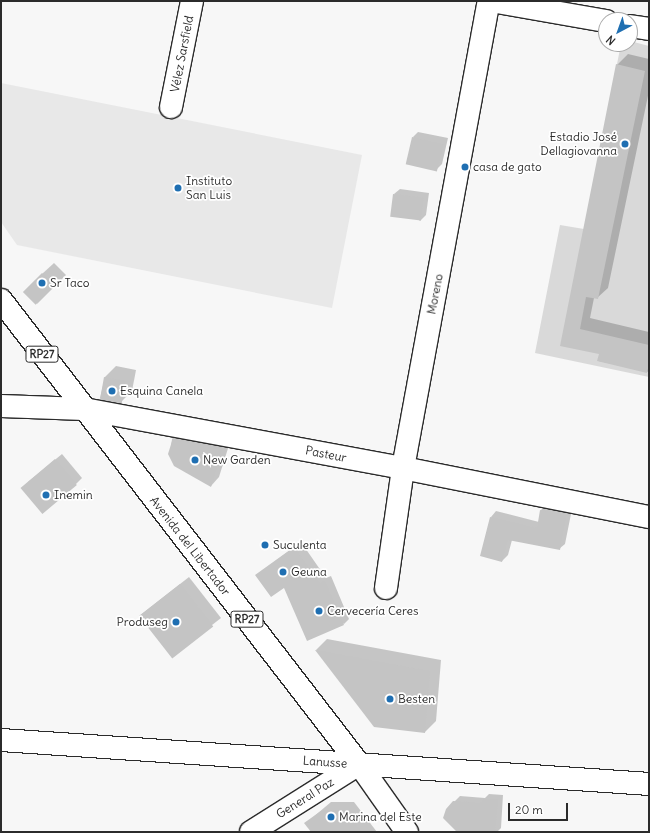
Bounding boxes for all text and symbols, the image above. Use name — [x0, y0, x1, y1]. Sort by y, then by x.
north arrow — [598, 12, 638, 52]
street label: Vélez Sarsfield — [167, 14, 197, 94]
text: N — [603, 33, 618, 48]
place label: Estadio José Dellagiovanna — [540, 130, 617, 158]
marker: Estadio José Dellagiovanna — [620, 139, 630, 149]
place label: casa de gato — [473, 160, 542, 174]
marker: casa de gato — [460, 162, 470, 172]
place label: Instituto San Luis — [186, 174, 232, 202]
marker: Instituto San Luis — [173, 183, 183, 193]
street label: Moreno — [424, 272, 446, 316]
place label: Sr Taco — [50, 276, 89, 290]
marker: Sr Taco — [37, 278, 47, 288]
road number: RP27 — [25, 345, 59, 363]
place label: Esquina Canela — [120, 384, 203, 398]
marker: Esquina Canela — [107, 386, 117, 396]
street label: Pasteur — [304, 443, 348, 465]
place label: New Garden — [203, 453, 271, 467]
marker: New Garden — [190, 455, 200, 465]
place label: Inemin — [54, 488, 93, 502]
marker: Inemin — [41, 490, 51, 500]
street label: Avenida del Libertador — [147, 493, 233, 599]
place label: Suculenta — [273, 538, 327, 552]
marker: Suculenta — [260, 540, 270, 550]
place label: Geuna — [291, 565, 327, 579]
marker: Geuna — [278, 567, 288, 577]
place label: Cervecería Ceres — [327, 604, 418, 618]
marker: Cervecería Ceres — [314, 606, 324, 616]
road number: RP27 — [230, 610, 264, 628]
place label: Produseg — [117, 615, 168, 629]
marker: Produseg — [171, 617, 181, 627]
place label: Besten — [398, 692, 435, 706]
marker: Besten — [385, 694, 395, 704]
street label: Lanusse — [302, 753, 348, 771]
street label: General Paz — [274, 775, 336, 821]
scale bar — [510, 795, 570, 821]
text: 20 m — [515, 802, 543, 817]
place label: Marina del Este — [339, 810, 422, 824]
marker: Marina del Este — [326, 812, 336, 822]

